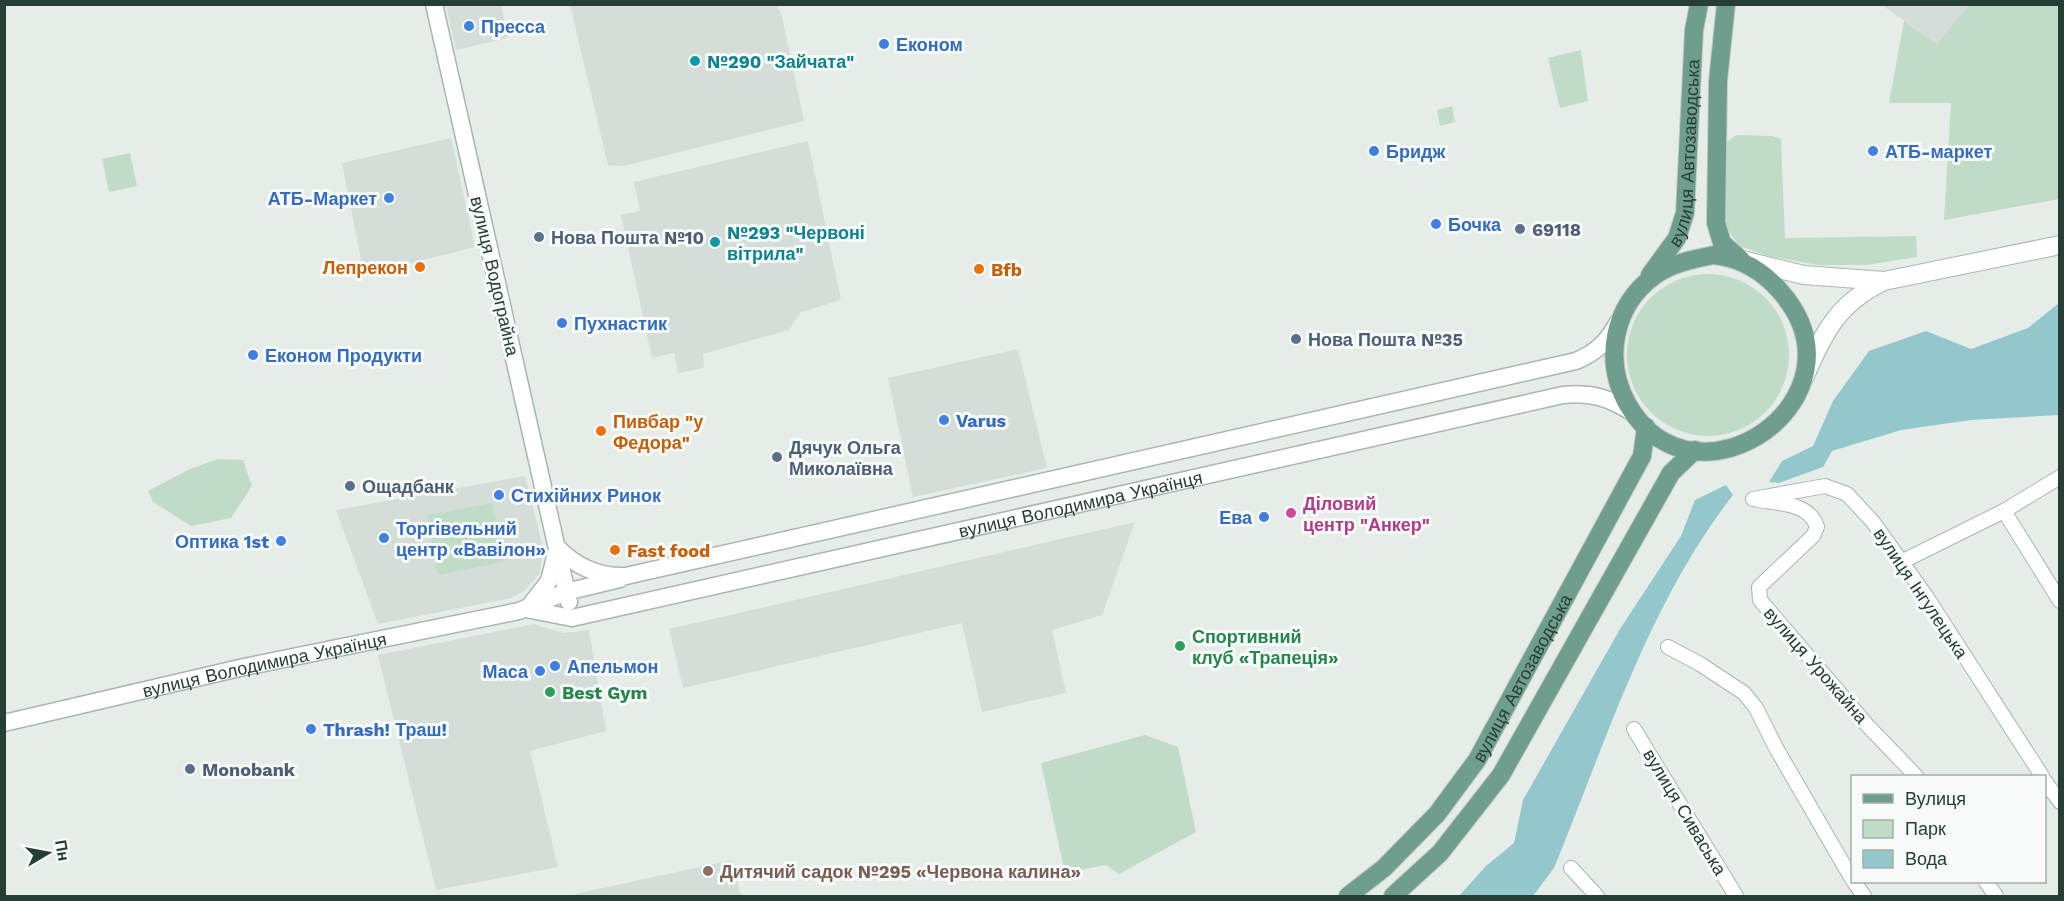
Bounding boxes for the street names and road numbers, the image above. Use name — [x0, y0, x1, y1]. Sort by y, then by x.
street label: вулиця Автозаводська — [1664, 58, 1703, 251]
street label: вулиця Водограйна — [466, 194, 524, 359]
street label: вулиця Володимира Українця — [956, 466, 1204, 541]
street label: вулиця Інгулецька — [1869, 524, 1973, 663]
street label: вулиця Автозаводська — [1468, 589, 1576, 765]
street label: вулиця Урожайна — [1760, 603, 1873, 728]
street label: вулиця Володимира Українця — [140, 628, 388, 701]
street label: вулиця Сиваська — [1639, 745, 1731, 880]

